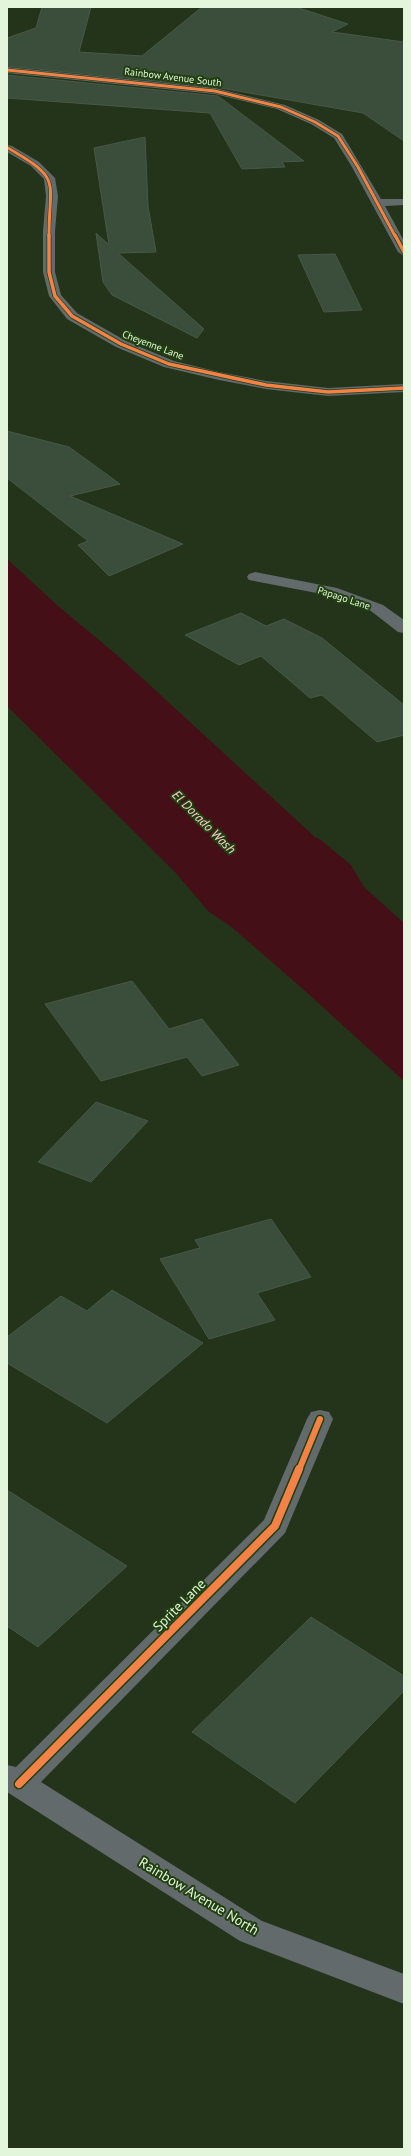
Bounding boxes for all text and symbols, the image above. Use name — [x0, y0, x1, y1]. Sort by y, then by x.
street label: Rainbow Avenue South — [124, 65, 222, 89]
street label: Cheyenne Lane — [120, 327, 186, 363]
street label: Papago Lane — [316, 583, 372, 613]
water label: El Dorado Wash — [169, 787, 240, 858]
street label: Sprite Lane — [149, 1575, 209, 1635]
street label: Rainbow Avenue North — [136, 1853, 262, 1939]

